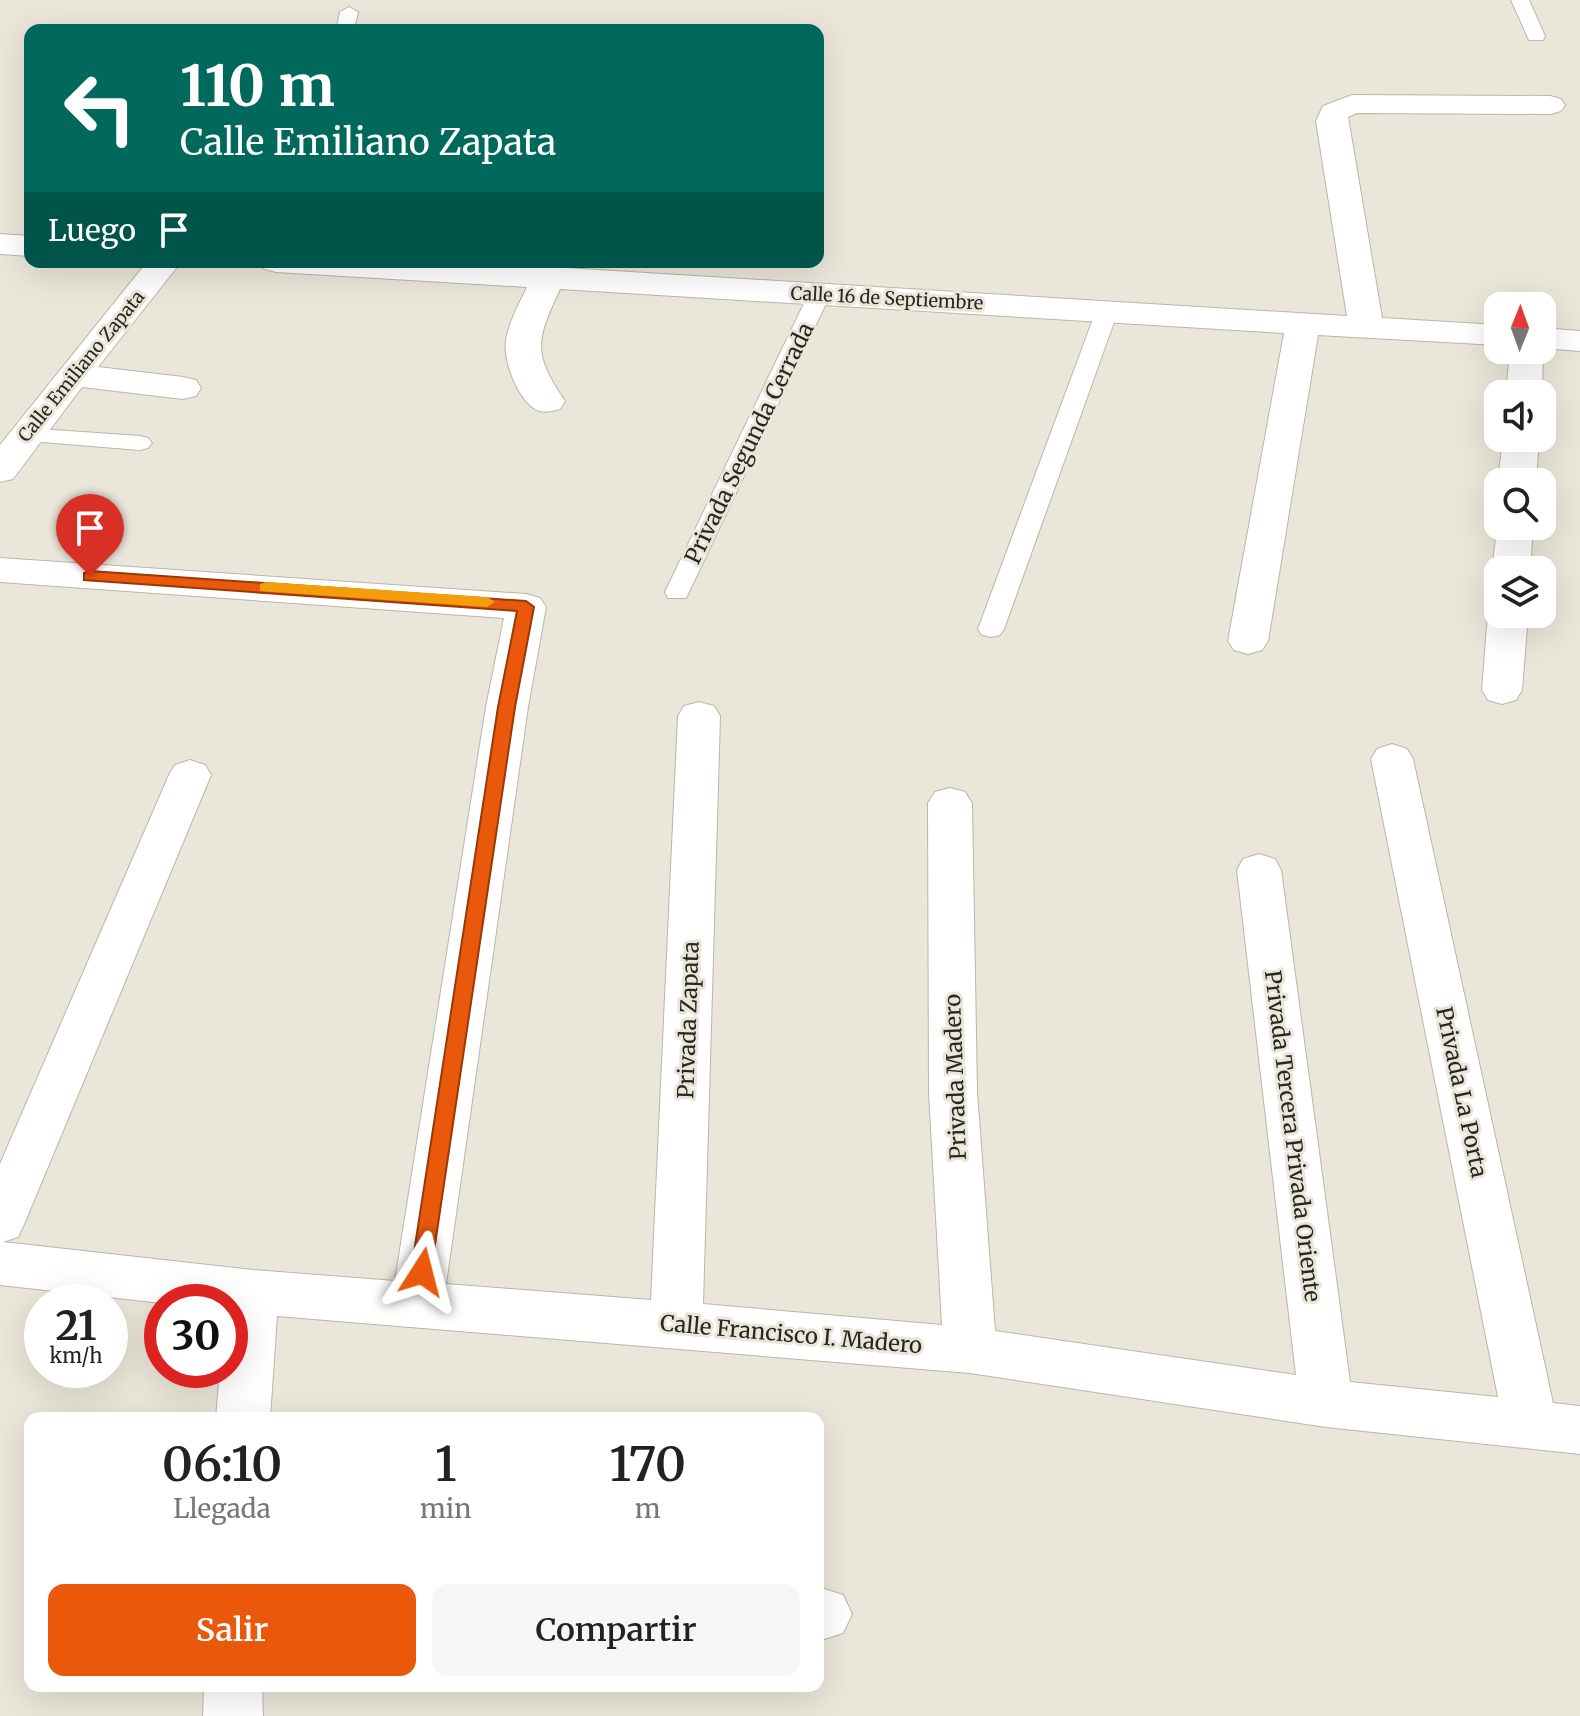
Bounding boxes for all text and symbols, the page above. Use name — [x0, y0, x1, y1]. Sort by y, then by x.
text: 110 m — [180, 51, 335, 121]
icon: left — [48, 56, 152, 160]
text: Calle Emiliano Zapata — [180, 120, 556, 165]
icon: arrive — [152, 208, 196, 252]
text: Luego — [48, 211, 136, 249]
street label: Calle 16 de Septiembre — [790, 281, 984, 315]
street label: Calle Emiliano Zapata — [13, 285, 149, 446]
north arrow — [1484, 292, 1556, 364]
map controls — [1484, 292, 1556, 628]
street label: Privada Segunda Cerrada — [678, 318, 820, 568]
button: sound — [1484, 380, 1556, 452]
button: search — [1484, 468, 1556, 540]
pin — [56, 494, 124, 576]
icon: arrive — [68, 506, 112, 550]
button: layers — [1484, 556, 1556, 628]
street label: Privada Zapata — [671, 941, 705, 1099]
street label: Privada Tercera Privada Oriente — [1259, 969, 1327, 1303]
street label: Privada Madero — [938, 993, 972, 1161]
street label: Privada La Porta — [1430, 1004, 1494, 1180]
position arrow — [380, 1230, 464, 1314]
speed limit sign: 30 — [144, 1284, 248, 1388]
text: 21 — [56, 1301, 96, 1351]
street label: Calle Francisco I. Madero — [659, 1309, 923, 1359]
text: km/h — [50, 1343, 102, 1368]
text: 06:10 — [162, 1434, 282, 1494]
text: 1 — [435, 1434, 457, 1494]
text: 170 — [609, 1434, 686, 1494]
text: Llegada — [173, 1492, 271, 1525]
text: min — [420, 1492, 471, 1525]
text: m — [635, 1492, 661, 1525]
button: Salir — [48, 1584, 416, 1676]
button: Compartir — [432, 1584, 800, 1676]

